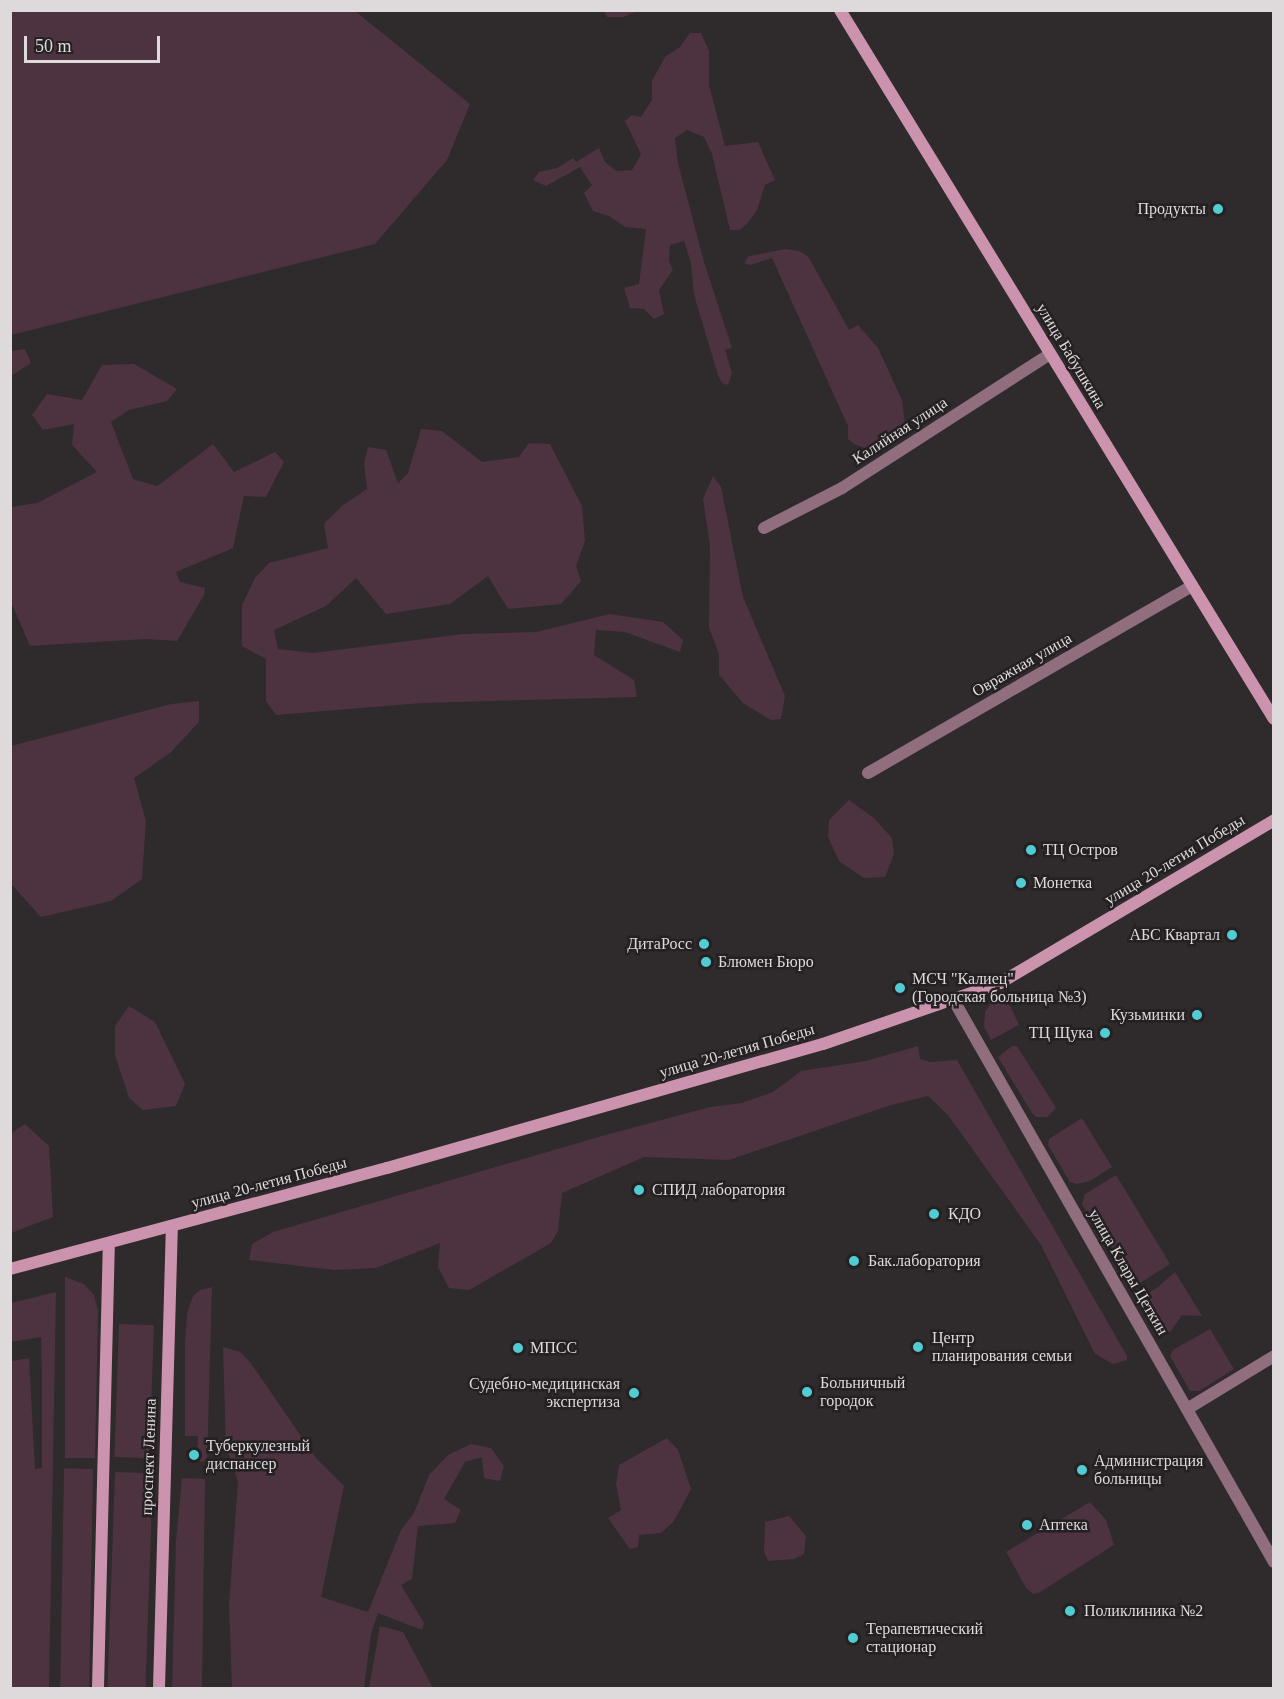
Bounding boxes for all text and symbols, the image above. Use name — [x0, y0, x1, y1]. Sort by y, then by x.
scale bar — [27, 24, 164, 62]
text: 50 m — [35, 36, 72, 56]
place label: Продукты — [1137, 199, 1206, 219]
marker: Продукты — [1211, 202, 1225, 216]
street label: улица Бабушкина — [1032, 300, 1110, 412]
street label: Калийная улица — [849, 393, 951, 469]
street label: Овражная улица — [969, 629, 1075, 701]
street label: улица 20-летия Победы — [1101, 811, 1249, 909]
place label: ТЦ Остров — [1043, 840, 1118, 860]
marker: ТЦ Остров — [1024, 843, 1038, 857]
place label: Монетка — [1033, 873, 1092, 893]
marker: Монетка — [1014, 876, 1028, 890]
place label: АБС Квартал — [1129, 925, 1220, 945]
marker: АБС Квартал — [1225, 928, 1239, 942]
place label: ДитаРосс — [627, 934, 692, 954]
marker: ДитаРосс — [697, 937, 711, 951]
place label: Блюмен Бюро — [718, 952, 814, 972]
marker: Блюмен Бюро — [699, 955, 713, 969]
place label: МСЧ "Калиец" (Городская больница №3) — [912, 969, 1087, 1007]
marker: МСЧ "Калиец" (Городская больница №3) — [893, 981, 907, 995]
place label: Кузьминки — [1110, 1005, 1185, 1025]
marker: Кузьминки — [1190, 1008, 1204, 1022]
street label: улица 20-летия Победы — [657, 1020, 817, 1082]
place label: ТЦ Щука — [1029, 1023, 1093, 1043]
marker: ТЦ Щука — [1098, 1026, 1112, 1040]
street label: улица 20-летия Победы — [189, 1153, 349, 1213]
place label: СПИД лаборатория — [652, 1180, 785, 1200]
marker: СПИД лаборатория — [630, 1181, 648, 1199]
place label: КДО — [948, 1204, 981, 1224]
marker: КДО — [925, 1205, 943, 1223]
street label: улица Клары Цеткин — [1084, 1205, 1172, 1339]
place label: Бак.лаборатория — [868, 1251, 981, 1271]
marker: Бак.лаборатория — [845, 1252, 863, 1270]
place label: Центр планирования семьи — [932, 1328, 1072, 1366]
place label: МПСС — [530, 1338, 577, 1358]
marker: Центр планирования семьи — [909, 1338, 927, 1356]
marker: МПСС — [511, 1341, 525, 1355]
place label: Больничный городок — [820, 1373, 905, 1411]
place label: Судебно-медицинская экспертиза — [469, 1374, 620, 1412]
marker: Больничный городок — [798, 1383, 816, 1401]
marker: Судебно-медицинская экспертиза — [625, 1384, 643, 1402]
street label: проспект Ленина — [137, 1398, 161, 1516]
place label: Туберкулезный диспансер — [206, 1436, 310, 1474]
marker: Туберкулезный диспансер — [187, 1448, 201, 1462]
place label: Администрация больницы — [1094, 1451, 1203, 1489]
marker: Администрация больницы — [1075, 1463, 1089, 1477]
place label: Аптека — [1039, 1515, 1088, 1535]
marker: Аптека — [1020, 1518, 1034, 1532]
place label: Поликлиника №2 — [1084, 1601, 1203, 1621]
marker: Поликлиника №2 — [1061, 1602, 1079, 1620]
place label: Терапевтический стационар — [866, 1619, 983, 1657]
marker: Терапевтический стационар — [844, 1629, 862, 1647]

